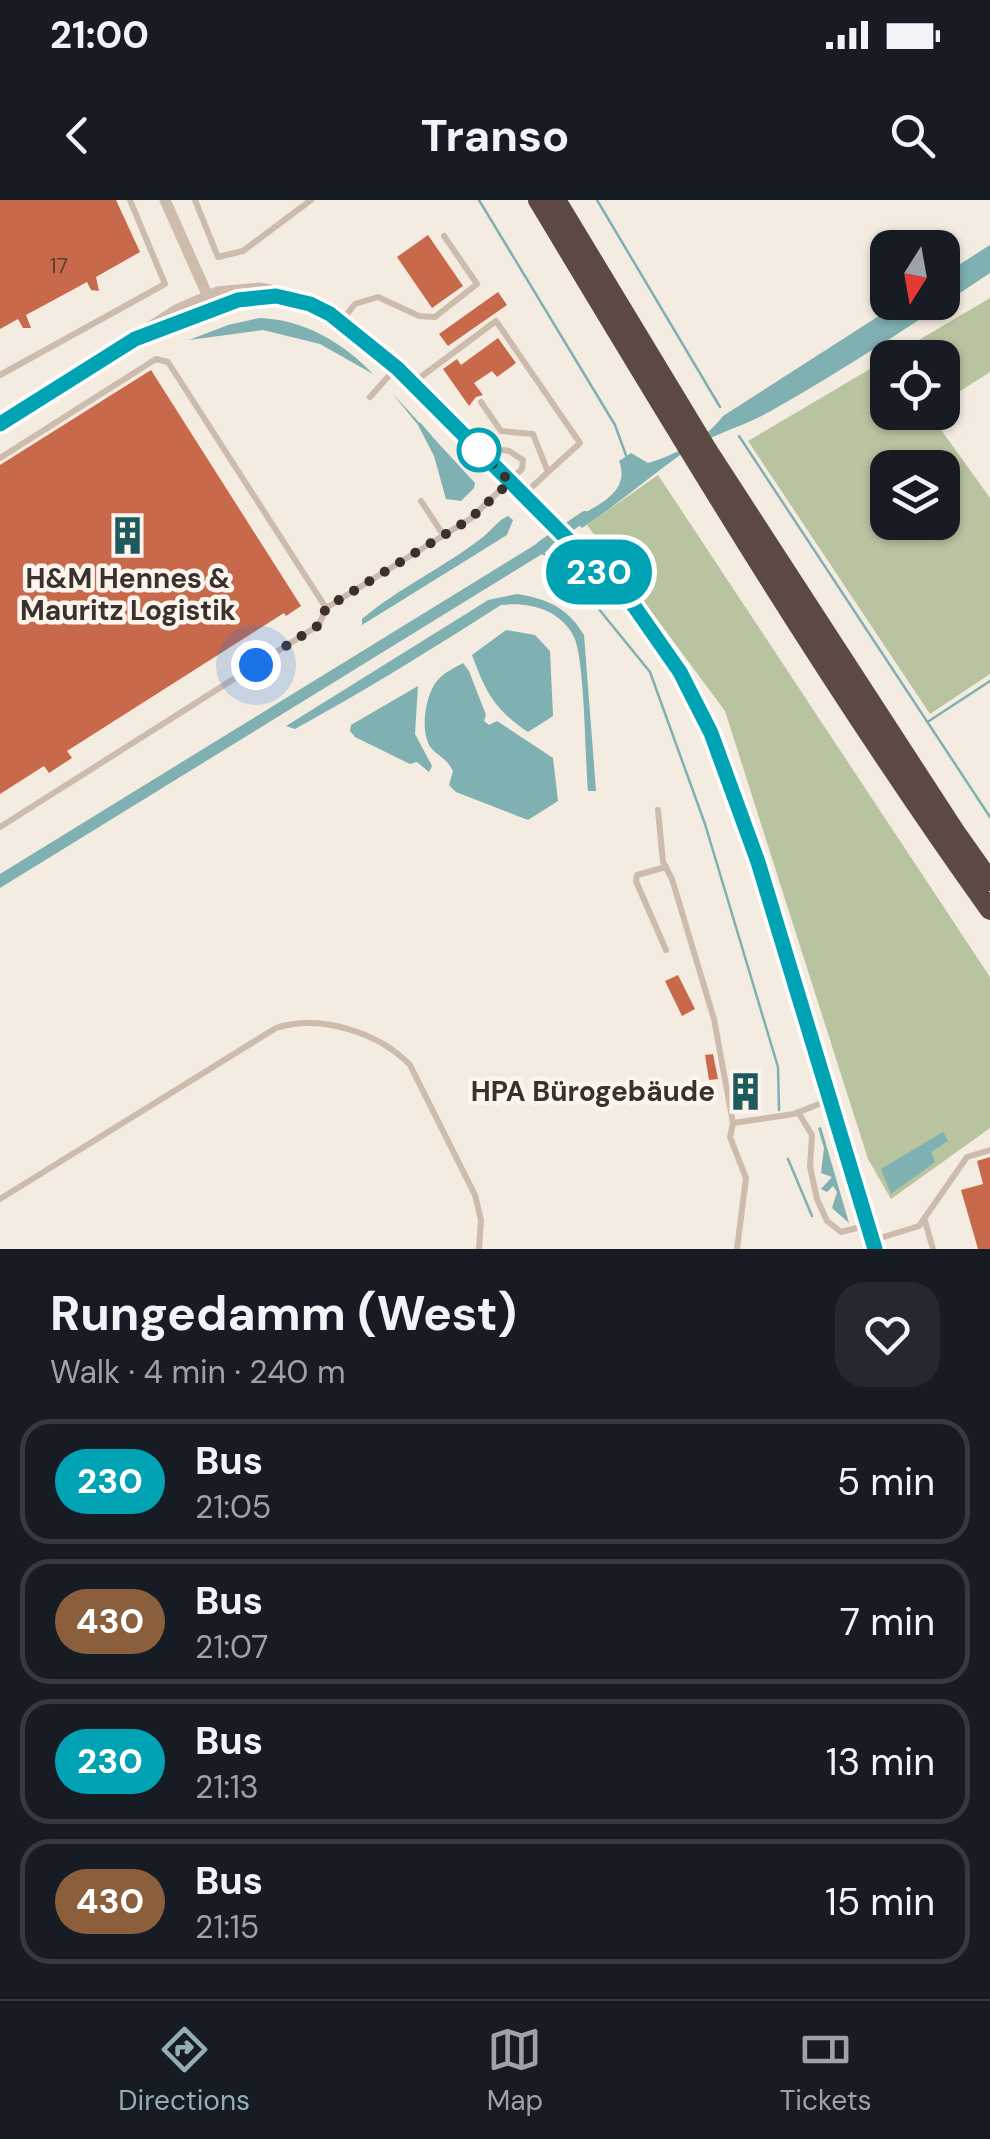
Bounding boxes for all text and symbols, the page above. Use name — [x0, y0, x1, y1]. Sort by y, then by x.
text: 21:00 — [50, 10, 149, 60]
text: Transo — [421, 106, 569, 165]
icon: back — [50, 108, 105, 163]
icon: search — [885, 108, 940, 163]
north arrow — [870, 230, 960, 320]
map controls — [870, 230, 960, 540]
house number: 17 — [50, 251, 68, 280]
button: locate — [870, 340, 960, 430]
unlabelled marker — [458, 429, 500, 471]
button: layers — [870, 450, 960, 540]
building icon: H&M Hennes & Mauritz Logistik — [107, 514, 149, 556]
line badge: 230 — [542, 540, 656, 604]
text: 230 — [566, 549, 632, 595]
place label: H&M Hennes & Mauritz Logistik — [20, 560, 236, 629]
your location — [231, 640, 281, 690]
building icon: HPA Bürogebäude — [724, 1070, 766, 1112]
place label: HPA Bürogebäude — [471, 1073, 715, 1110]
text: Rungedamm (West) — [50, 1282, 517, 1345]
button: heart — [835, 1282, 940, 1387]
text: Walk · 4 min · 240 m — [50, 1351, 346, 1393]
text: Bus — [195, 1436, 263, 1486]
text: 5 min — [837, 1457, 935, 1507]
text: 230 — [77, 1458, 143, 1504]
text: 21:05 — [195, 1486, 271, 1528]
text: Bus — [195, 1576, 263, 1626]
text: 7 min — [840, 1597, 935, 1647]
text: 430 — [76, 1598, 144, 1644]
text: 21:07 — [195, 1626, 268, 1668]
text: Bus — [195, 1716, 263, 1766]
text: 13 min — [826, 1737, 935, 1787]
text: 230 — [77, 1738, 143, 1784]
text: 21:13 — [195, 1766, 259, 1808]
text: Bus — [195, 1856, 263, 1906]
text: 15 min — [825, 1877, 935, 1927]
text: 430 — [76, 1878, 144, 1924]
text: 21:15 — [195, 1906, 259, 1948]
tab: Directions — [118, 2022, 250, 2119]
tab: Map — [487, 2022, 543, 2119]
tab: Tickets — [780, 2022, 872, 2119]

